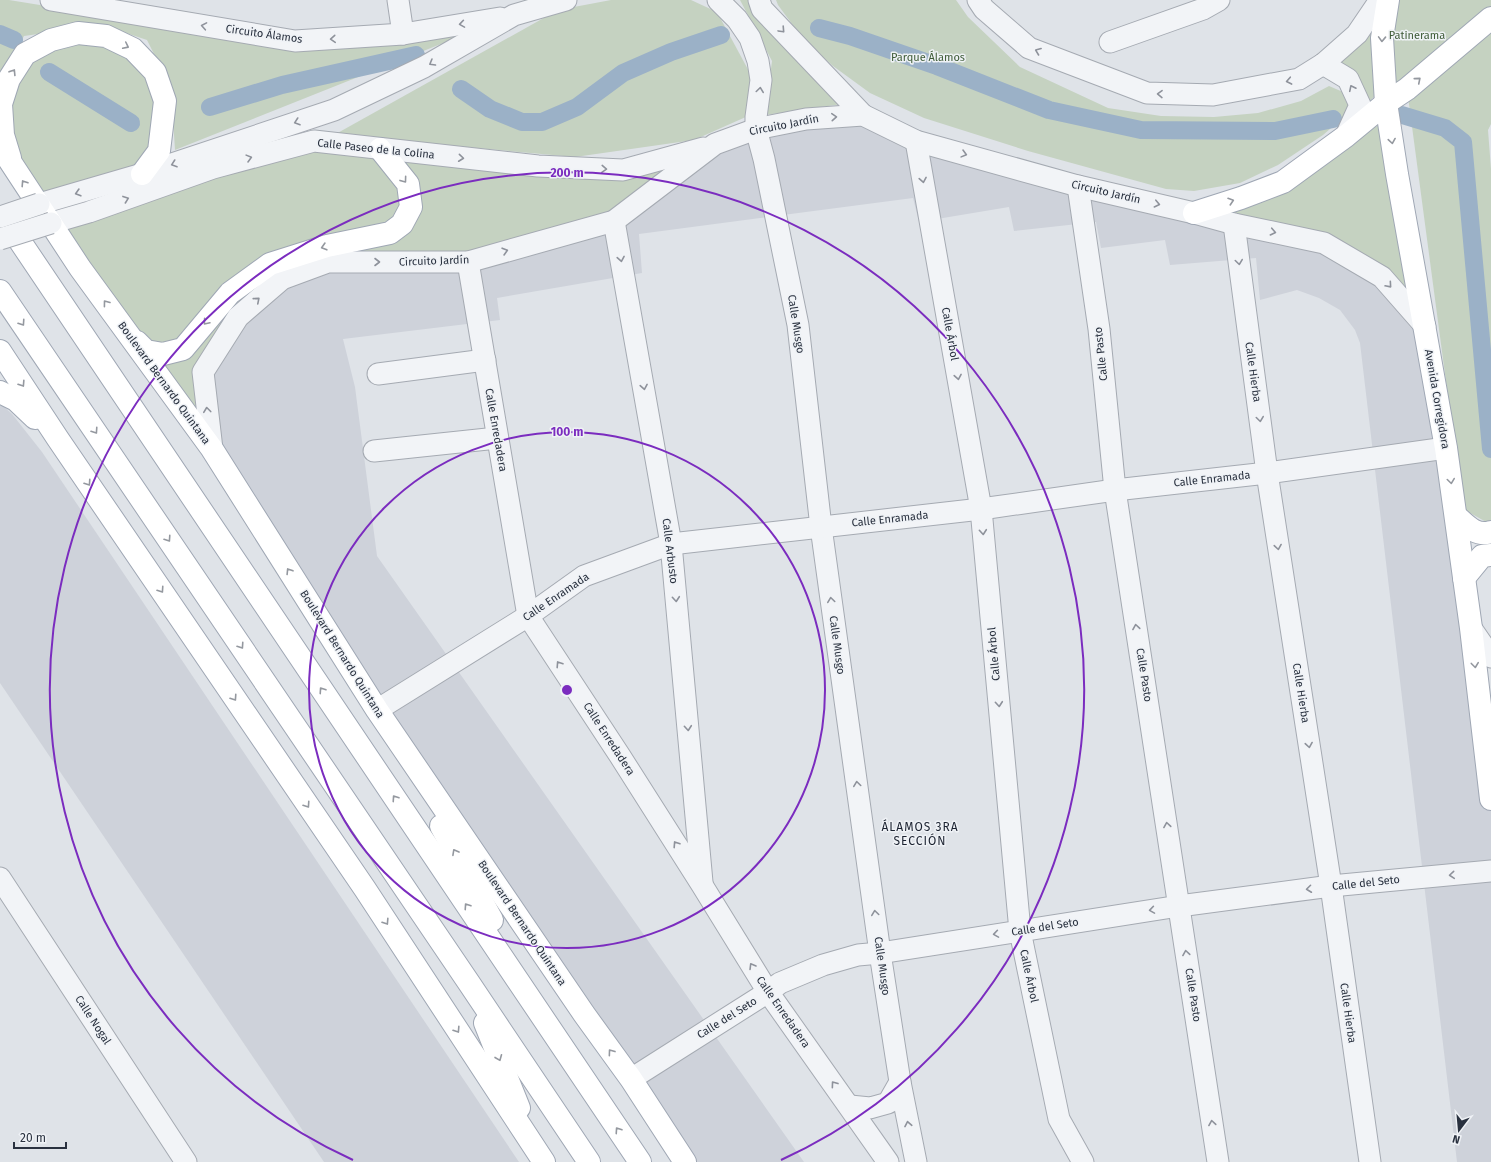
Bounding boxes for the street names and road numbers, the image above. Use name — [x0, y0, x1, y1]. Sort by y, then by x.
street label: Circuito Álamos — [225, 21, 303, 46]
street label: Circuito Jardín — [748, 112, 820, 138]
street label: Calle Paseo de la Colina — [317, 136, 435, 162]
street label: Circuito Jardín — [1070, 178, 1142, 206]
street label: Circuito Jardín — [399, 253, 469, 269]
street label: Calle Musgo — [785, 294, 807, 354]
street label: Calle Árbol — [939, 306, 962, 362]
street label: Boulevard Bernardo Quintana — [115, 319, 213, 447]
street label: Calle Pasto — [1092, 326, 1110, 382]
street label: Calle Hierba — [1242, 341, 1264, 403]
street label: Avenida Corregidora — [1422, 348, 1452, 450]
street label: Calle Enredadera — [482, 387, 510, 473]
street label: Calle Enramada — [1173, 468, 1251, 490]
street label: Calle Enramada — [851, 508, 929, 530]
street label: Calle Arbusto — [660, 517, 680, 585]
street label: Calle Enramada — [520, 570, 592, 624]
street label: Boulevard Bernardo Quintana — [297, 588, 387, 720]
street label: Calle Musgo — [826, 615, 848, 675]
street label: Calle Árbol — [984, 627, 1003, 682]
street label: Calle Pasto — [1133, 647, 1155, 703]
street label: Calle Hierba — [1290, 662, 1312, 724]
street label: Calle Enredadera — [581, 700, 637, 778]
street label: Boulevard Bernardo Quintana — [475, 858, 569, 988]
street label: Calle del Seto — [1331, 873, 1401, 893]
street label: Calle del Seto — [1010, 915, 1080, 939]
street label: Calle Musgo — [871, 936, 893, 996]
street label: Calle Árbol — [1017, 948, 1042, 1004]
street label: Calle Pasto — [1182, 967, 1204, 1023]
street label: Calle Enredadera — [753, 974, 813, 1050]
street label: Calle Hierba — [1337, 982, 1359, 1044]
street label: Calle Nogal — [72, 993, 114, 1047]
street label: Calle del Seto — [695, 994, 759, 1042]

